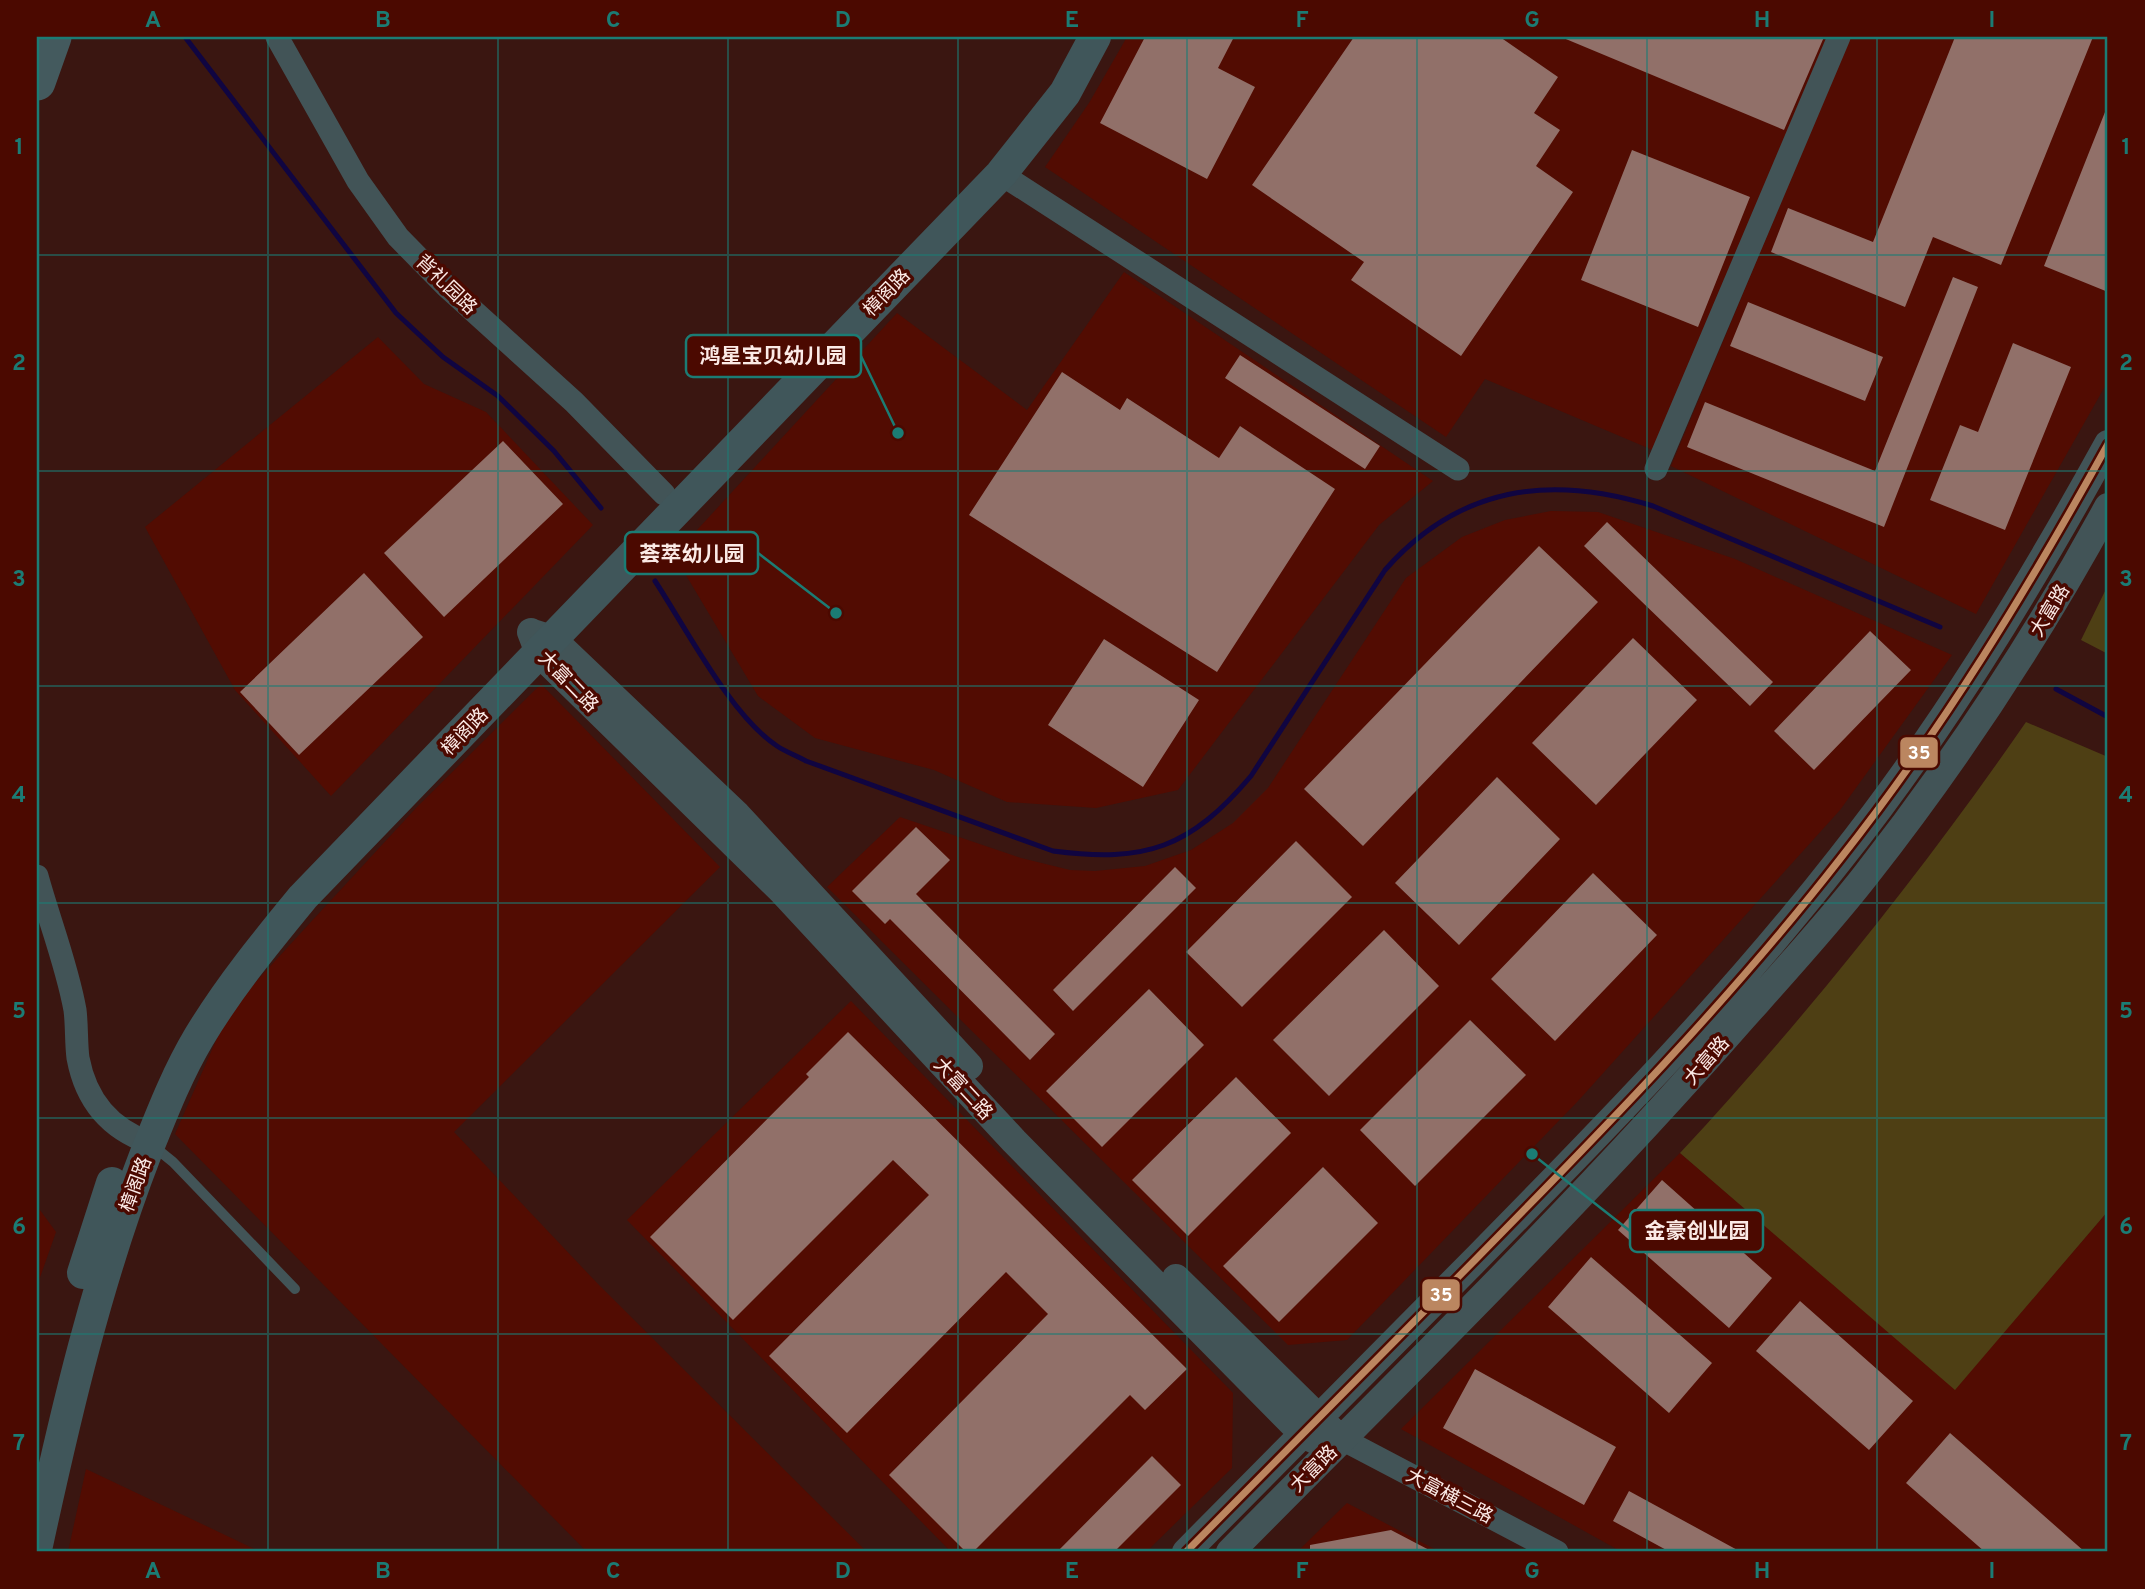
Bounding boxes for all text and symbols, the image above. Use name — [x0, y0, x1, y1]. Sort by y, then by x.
text: A — [145, 7, 161, 36]
text: B — [375, 7, 391, 36]
text: C — [606, 7, 620, 36]
text: D — [835, 7, 851, 36]
text: E — [1065, 7, 1079, 36]
text: F — [1295, 7, 1309, 36]
text: G — [1524, 7, 1540, 36]
text: H — [1754, 7, 1770, 36]
text: I — [1989, 7, 1995, 36]
text: 1 — [14, 134, 24, 163]
text: 1 — [2121, 134, 2131, 163]
street label: 背礼园路 — [410, 250, 481, 320]
street label: 樟阁路 — [859, 265, 916, 322]
callout: 鸿星宝贝幼儿园 — [686, 335, 861, 377]
text: 鸿星宝贝幼儿园 — [700, 344, 847, 371]
text: 2 — [12, 350, 26, 379]
text: 2 — [2119, 350, 2133, 379]
callout: 荟萃幼儿园 — [625, 532, 758, 574]
text: 荟萃幼儿园 — [640, 542, 745, 569]
text: 3 — [12, 566, 26, 595]
text: 3 — [2119, 566, 2133, 595]
street label: 大富路 — [2026, 580, 2076, 642]
street label: 大富二路 — [533, 647, 603, 718]
street label: 樟阁路 — [437, 704, 494, 761]
line badge: 35 — [1899, 736, 1939, 769]
text: 35 — [1908, 742, 1931, 766]
text: 4 — [12, 782, 26, 811]
text: 4 — [2119, 782, 2133, 811]
text: 5 — [12, 998, 26, 1027]
text: 5 — [2119, 998, 2133, 1027]
street label: 大富路 — [1680, 1032, 1735, 1091]
street label: 大富二路 — [928, 1053, 997, 1125]
street label: 樟阁路 — [116, 1154, 158, 1216]
callout: 金豪创业园 — [1630, 1210, 1763, 1252]
text: 6 — [12, 1214, 26, 1243]
text: 6 — [2119, 1214, 2133, 1243]
text: 金豪创业园 — [1645, 1219, 1750, 1246]
line badge: 35 — [1421, 1278, 1461, 1312]
text: 35 — [1430, 1284, 1453, 1308]
text: 7 — [13, 1430, 25, 1459]
text: 7 — [2120, 1430, 2132, 1459]
street label: 大富路 — [1286, 1441, 1343, 1498]
street label: 大富横三路 — [1401, 1464, 1497, 1530]
text: A — [145, 1558, 161, 1587]
text: B — [375, 1558, 391, 1587]
text: C — [606, 1558, 620, 1587]
text: D — [835, 1558, 851, 1587]
text: E — [1065, 1558, 1079, 1587]
text: F — [1295, 1558, 1309, 1587]
text: G — [1524, 1558, 1540, 1587]
text: H — [1754, 1558, 1770, 1587]
text: I — [1989, 1558, 1995, 1587]

